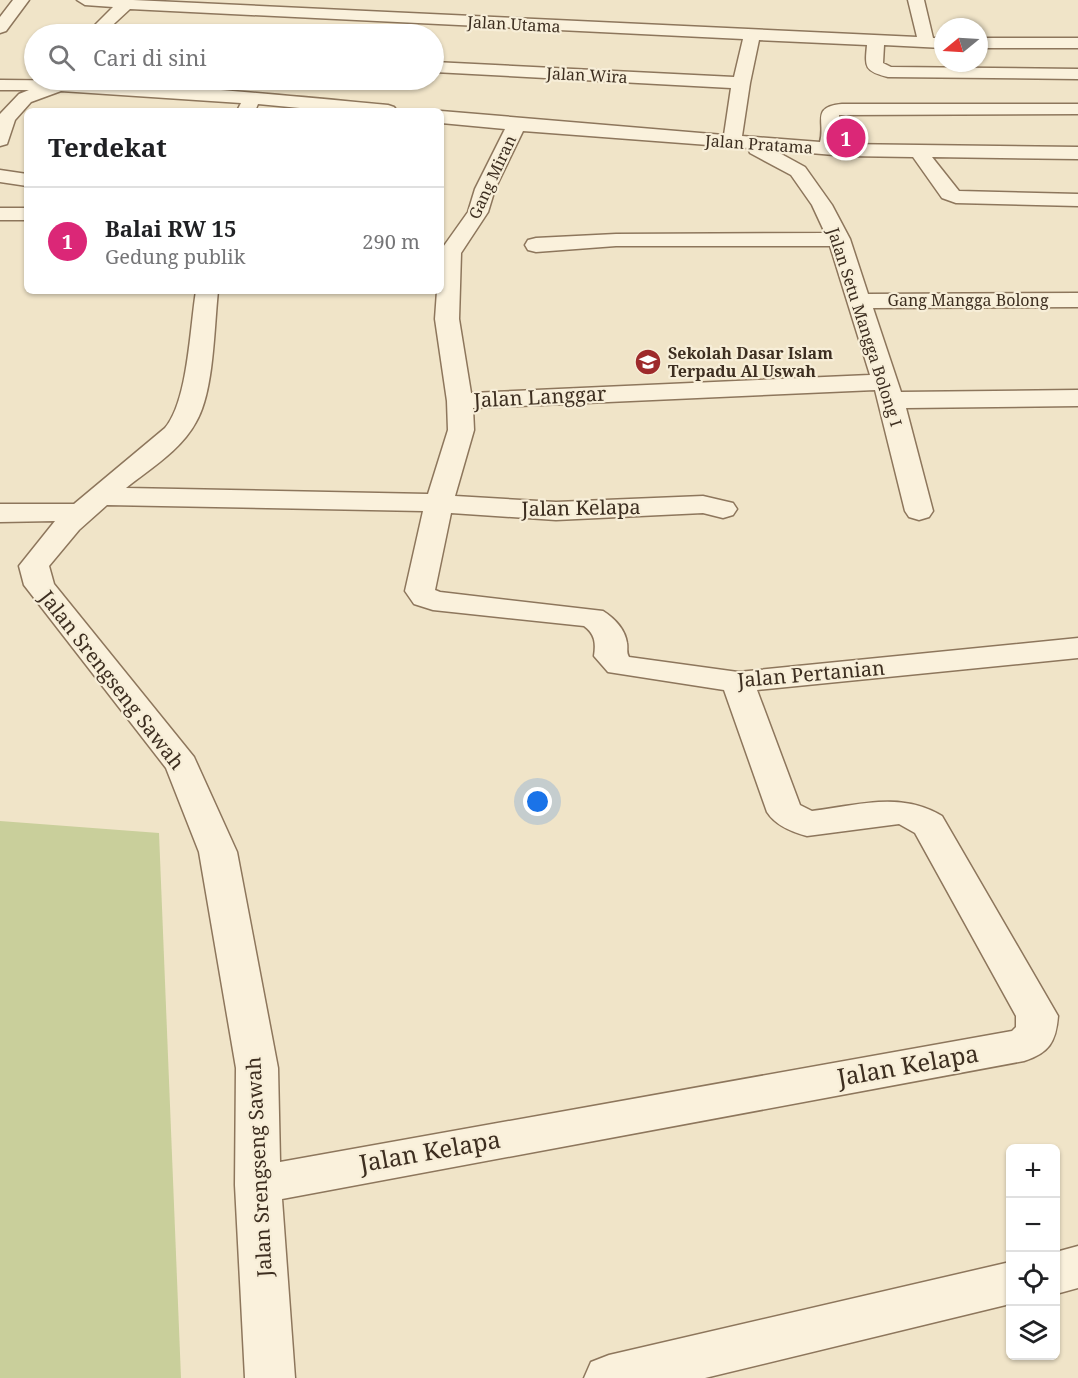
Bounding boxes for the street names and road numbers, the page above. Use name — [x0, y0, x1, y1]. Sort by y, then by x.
street label: Jalan Utama — [466, 11, 561, 37]
street label: Jalan Wira — [545, 62, 628, 88]
street label: Jalan Pratama — [703, 129, 814, 159]
street label: Gang Miran — [463, 131, 521, 223]
street label: Jalan Setu Mangga Bolong I — [822, 224, 908, 429]
street label: Gang Mangga Bolong — [887, 289, 1049, 311]
street label: Jalan Langgar — [472, 380, 608, 414]
street label: Jalan Kelapa — [520, 493, 641, 522]
street label: Jalan Srengseng Sawah — [33, 584, 191, 775]
street label: Jalan Pertanian — [735, 654, 886, 693]
street label: Jalan Kelapa — [833, 1036, 981, 1093]
street label: Jalan Srengseng Sawah — [239, 1056, 278, 1279]
street label: Jalan Kelapa — [355, 1122, 503, 1179]

